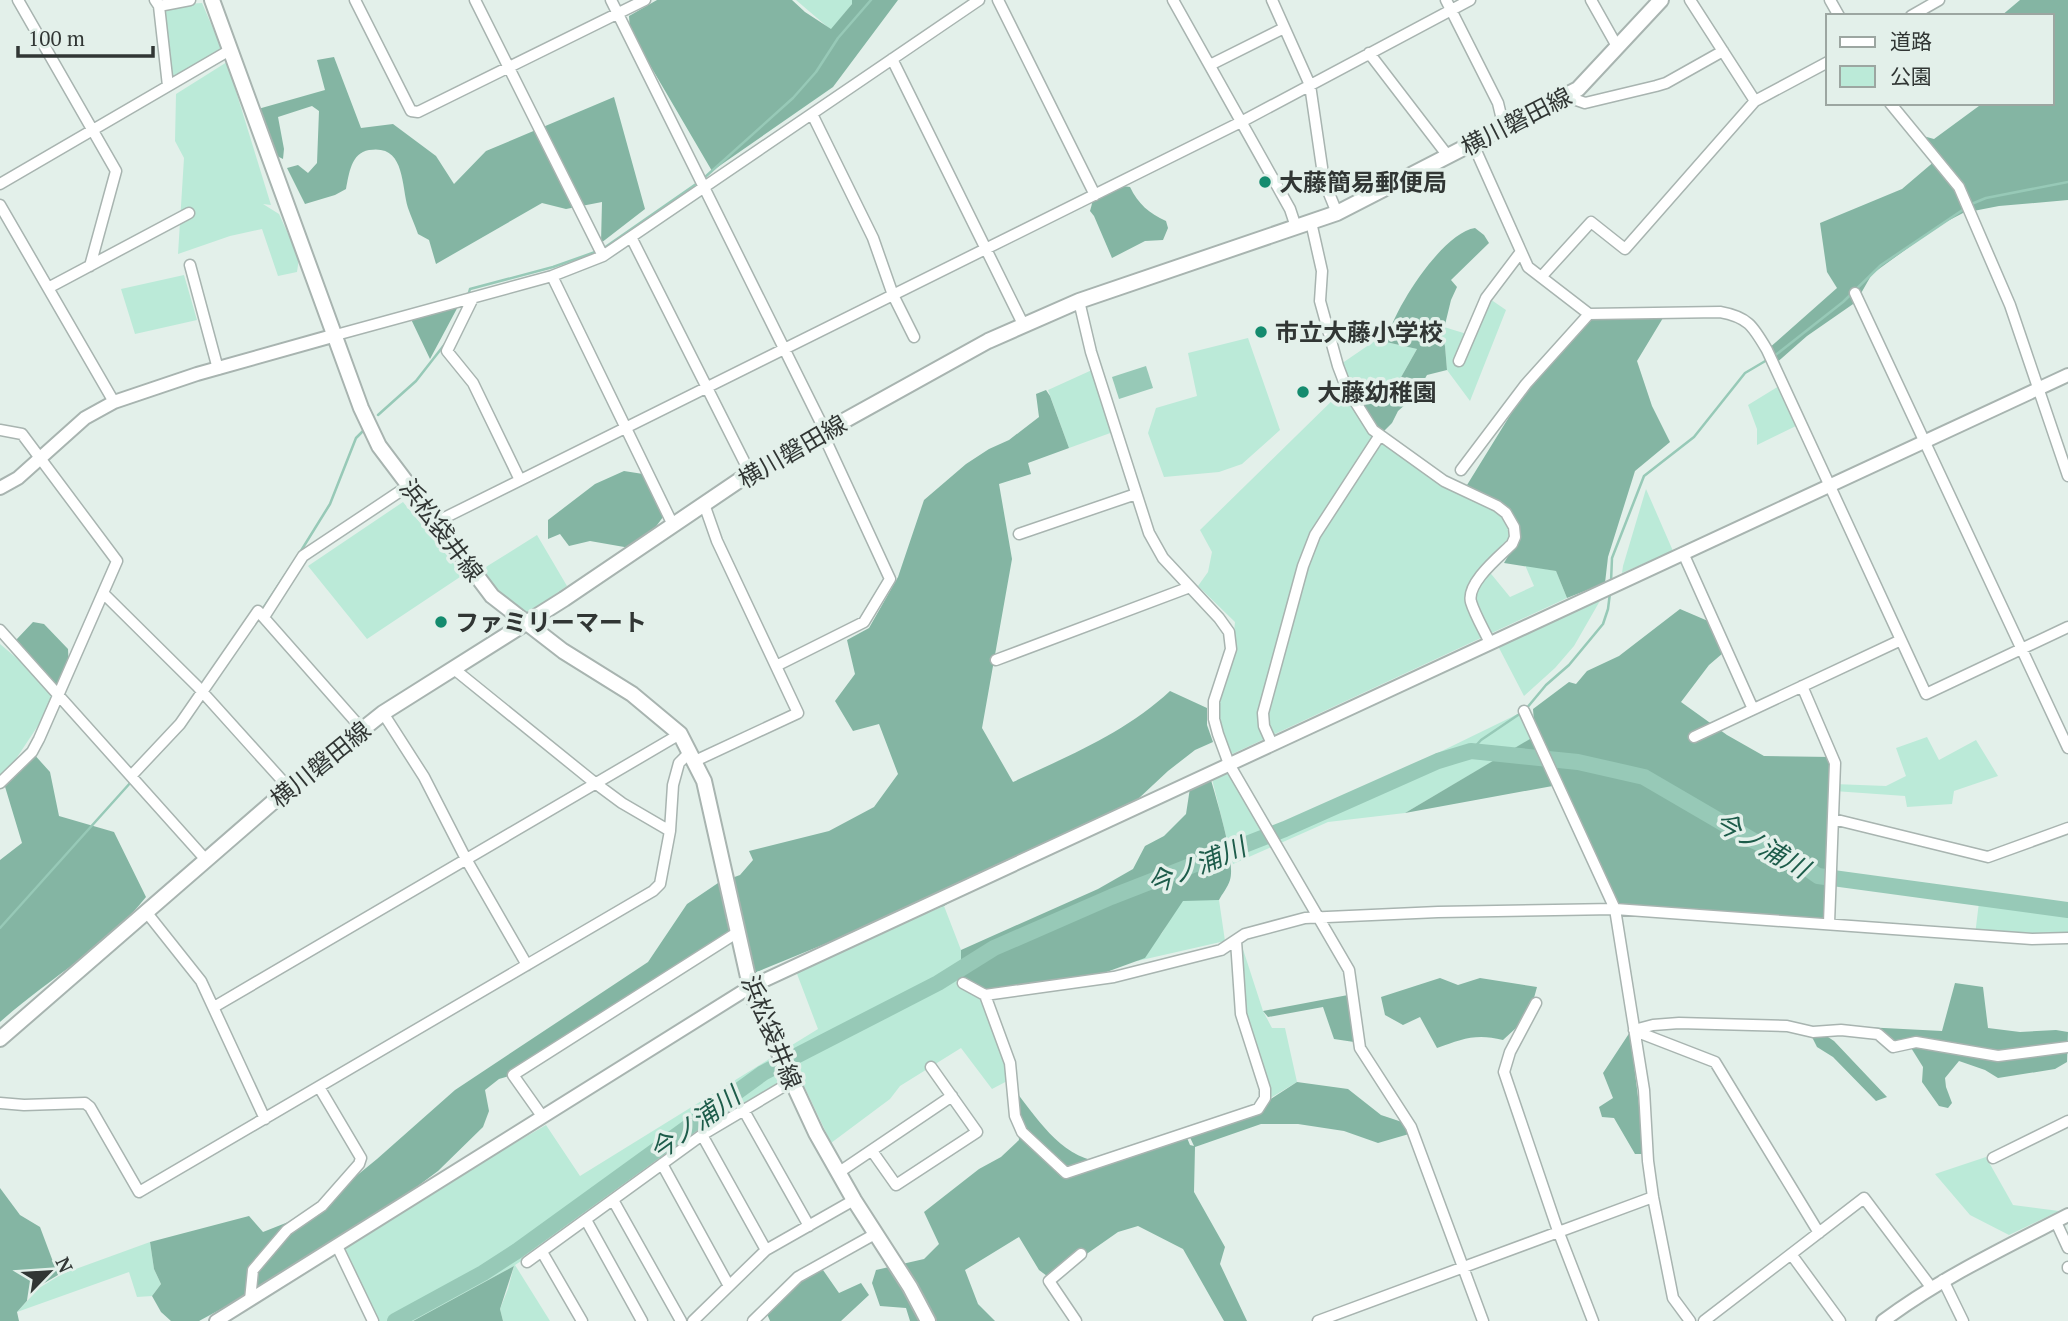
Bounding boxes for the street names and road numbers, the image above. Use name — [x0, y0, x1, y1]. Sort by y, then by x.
street label: 横川磐田線 — [1455, 80, 1577, 162]
street label: 横川磐田線 — [732, 407, 852, 495]
street label: 浜松袋井線 — [393, 472, 491, 588]
street label: 横川磐田線 — [263, 714, 377, 814]
street label: 浜松袋井線 — [735, 970, 809, 1094]

